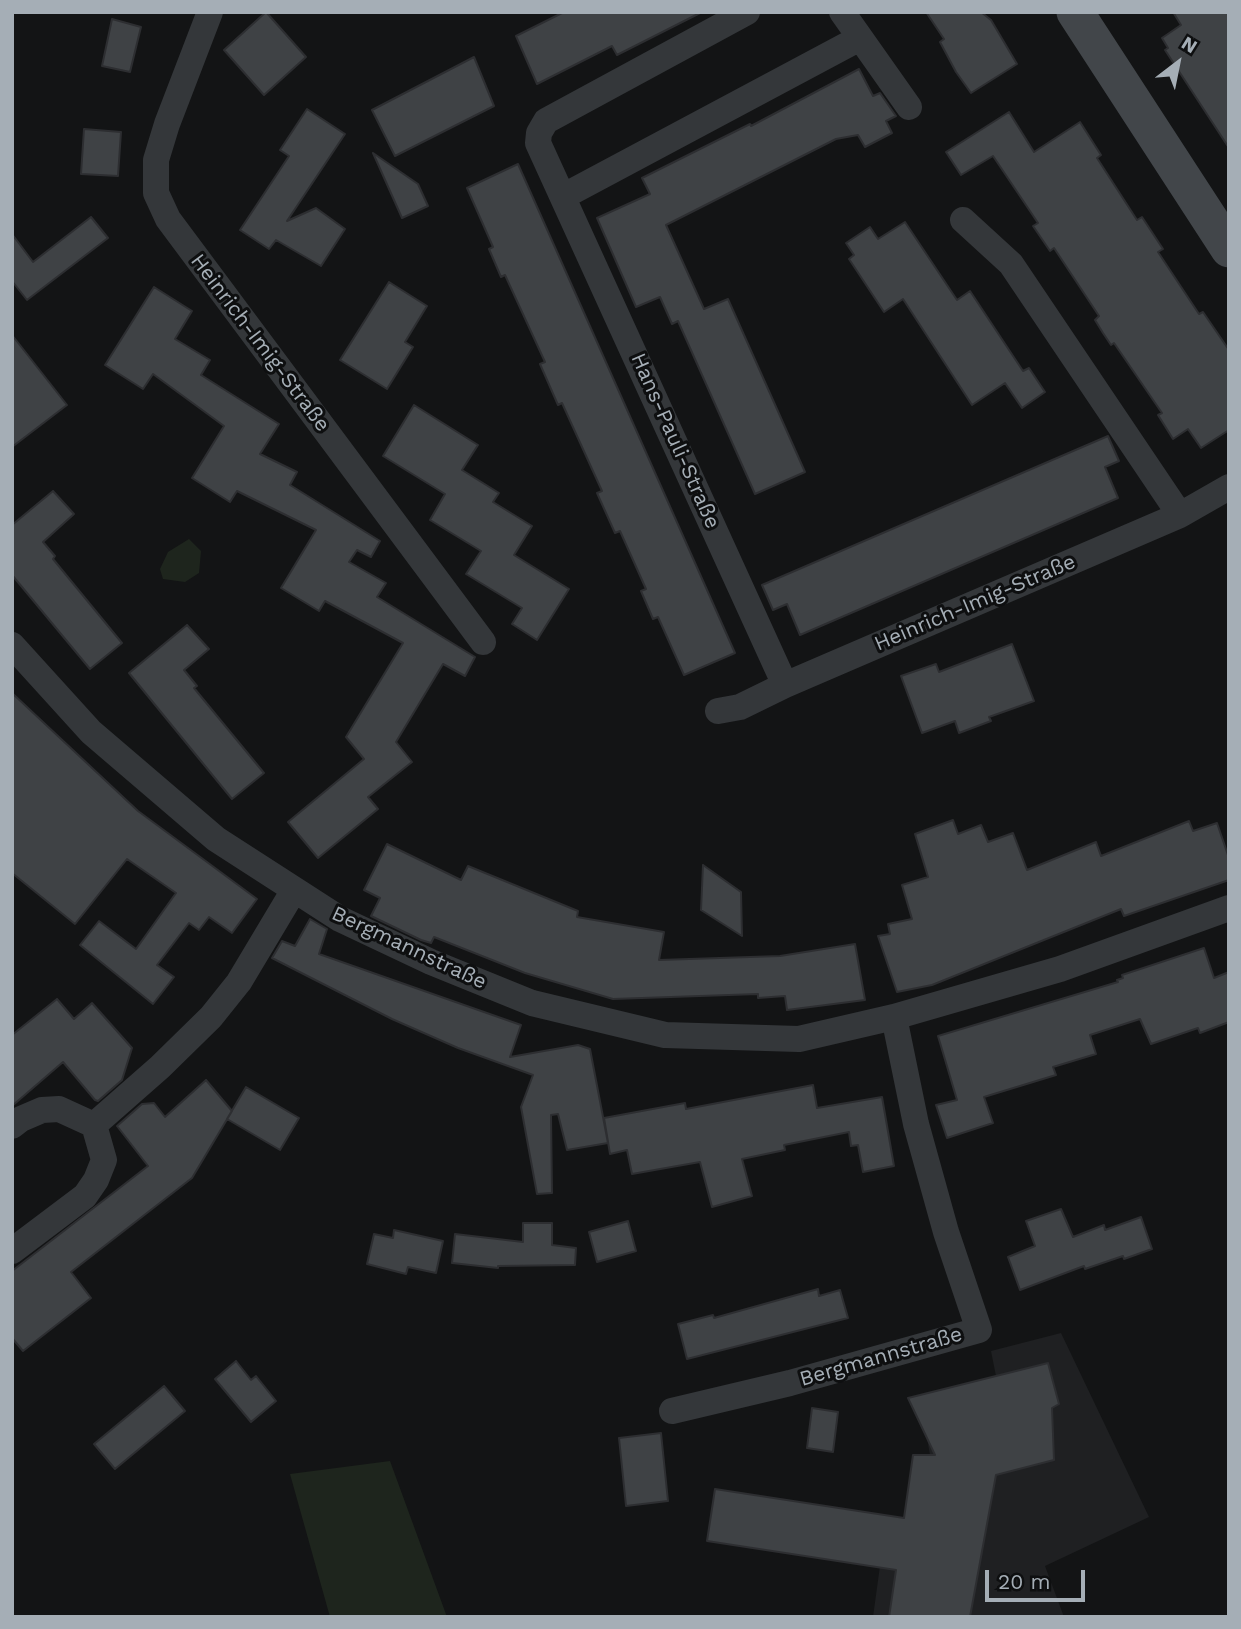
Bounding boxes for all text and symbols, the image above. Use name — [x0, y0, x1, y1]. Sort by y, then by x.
north arrow — [1143, 28, 1213, 98]
text: N — [1177, 31, 1201, 58]
street label: Heinrich-Imig-Straße — [185, 249, 335, 437]
street label: Hans-Pauli-Straße — [625, 349, 725, 533]
street label: Heinrich-Imig-Straße — [871, 549, 1079, 657]
street label: Bergmannstraße — [328, 901, 490, 995]
street label: Bergmannstraße — [797, 1322, 965, 1392]
scale bar — [989, 1556, 1089, 1600]
text: 20 m — [998, 1569, 1050, 1594]

